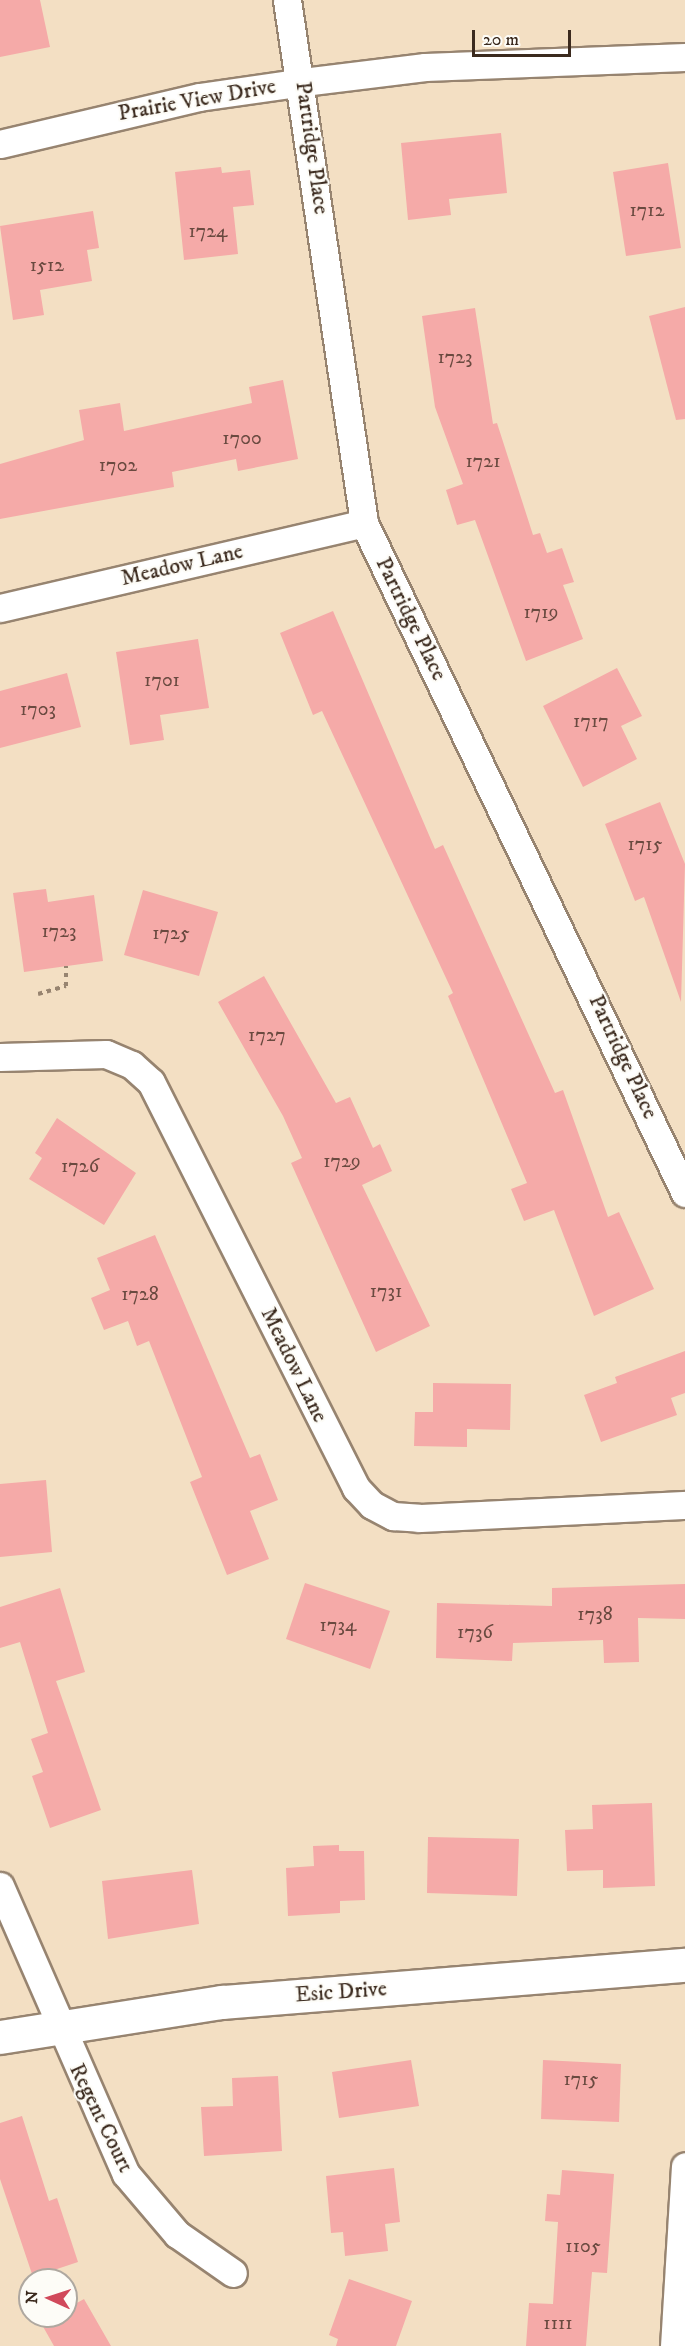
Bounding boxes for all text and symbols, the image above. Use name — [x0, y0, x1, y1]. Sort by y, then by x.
scale bar — [475, 18, 574, 56]
text: 20 m — [483, 29, 519, 51]
street label: Prairie View Drive — [116, 73, 278, 127]
street label: Partridge Place — [290, 80, 334, 216]
house number: 1712 — [629, 198, 665, 222]
house number: 1724 — [188, 219, 228, 243]
house number: 1512 — [30, 253, 64, 277]
house number: 1723 — [437, 345, 473, 369]
house number: 1700 — [222, 426, 262, 450]
house number: 1721 — [465, 449, 501, 473]
house number: 1702 — [99, 453, 137, 477]
street label: Meadow Lane — [118, 538, 246, 592]
street label: Partridge Place — [370, 553, 452, 685]
house number: 1719 — [523, 600, 559, 624]
house number: 1701 — [144, 668, 180, 692]
house number: 1703 — [20, 697, 56, 721]
house number: 1717 — [573, 709, 609, 733]
house number: 1715 — [627, 832, 663, 856]
house number: 1723 — [41, 919, 77, 943]
house number: 1725 — [152, 921, 190, 945]
street label: Partridge Place — [583, 991, 663, 1123]
house number: 1727 — [248, 1023, 286, 1047]
house number: 1729 — [323, 1149, 361, 1173]
house number: 1726 — [61, 1154, 99, 1178]
house number: 1731 — [370, 1279, 402, 1303]
house number: 1728 — [121, 1282, 159, 1306]
street label: Meadow Lane — [255, 1303, 333, 1427]
house number: 1738 — [577, 1602, 613, 1626]
house number: 1734 — [320, 1613, 356, 1637]
house number: 1736 — [457, 1620, 493, 1644]
street label: Esic Drive — [294, 1976, 388, 2008]
street label: Regent Court — [63, 2059, 139, 2177]
house number: 1715 — [563, 2067, 599, 2091]
house number: 1105 — [565, 2234, 601, 2258]
north arrow — [18, 2268, 78, 2328]
text: N — [22, 2290, 42, 2304]
house number: 1111 — [543, 2311, 573, 2335]

